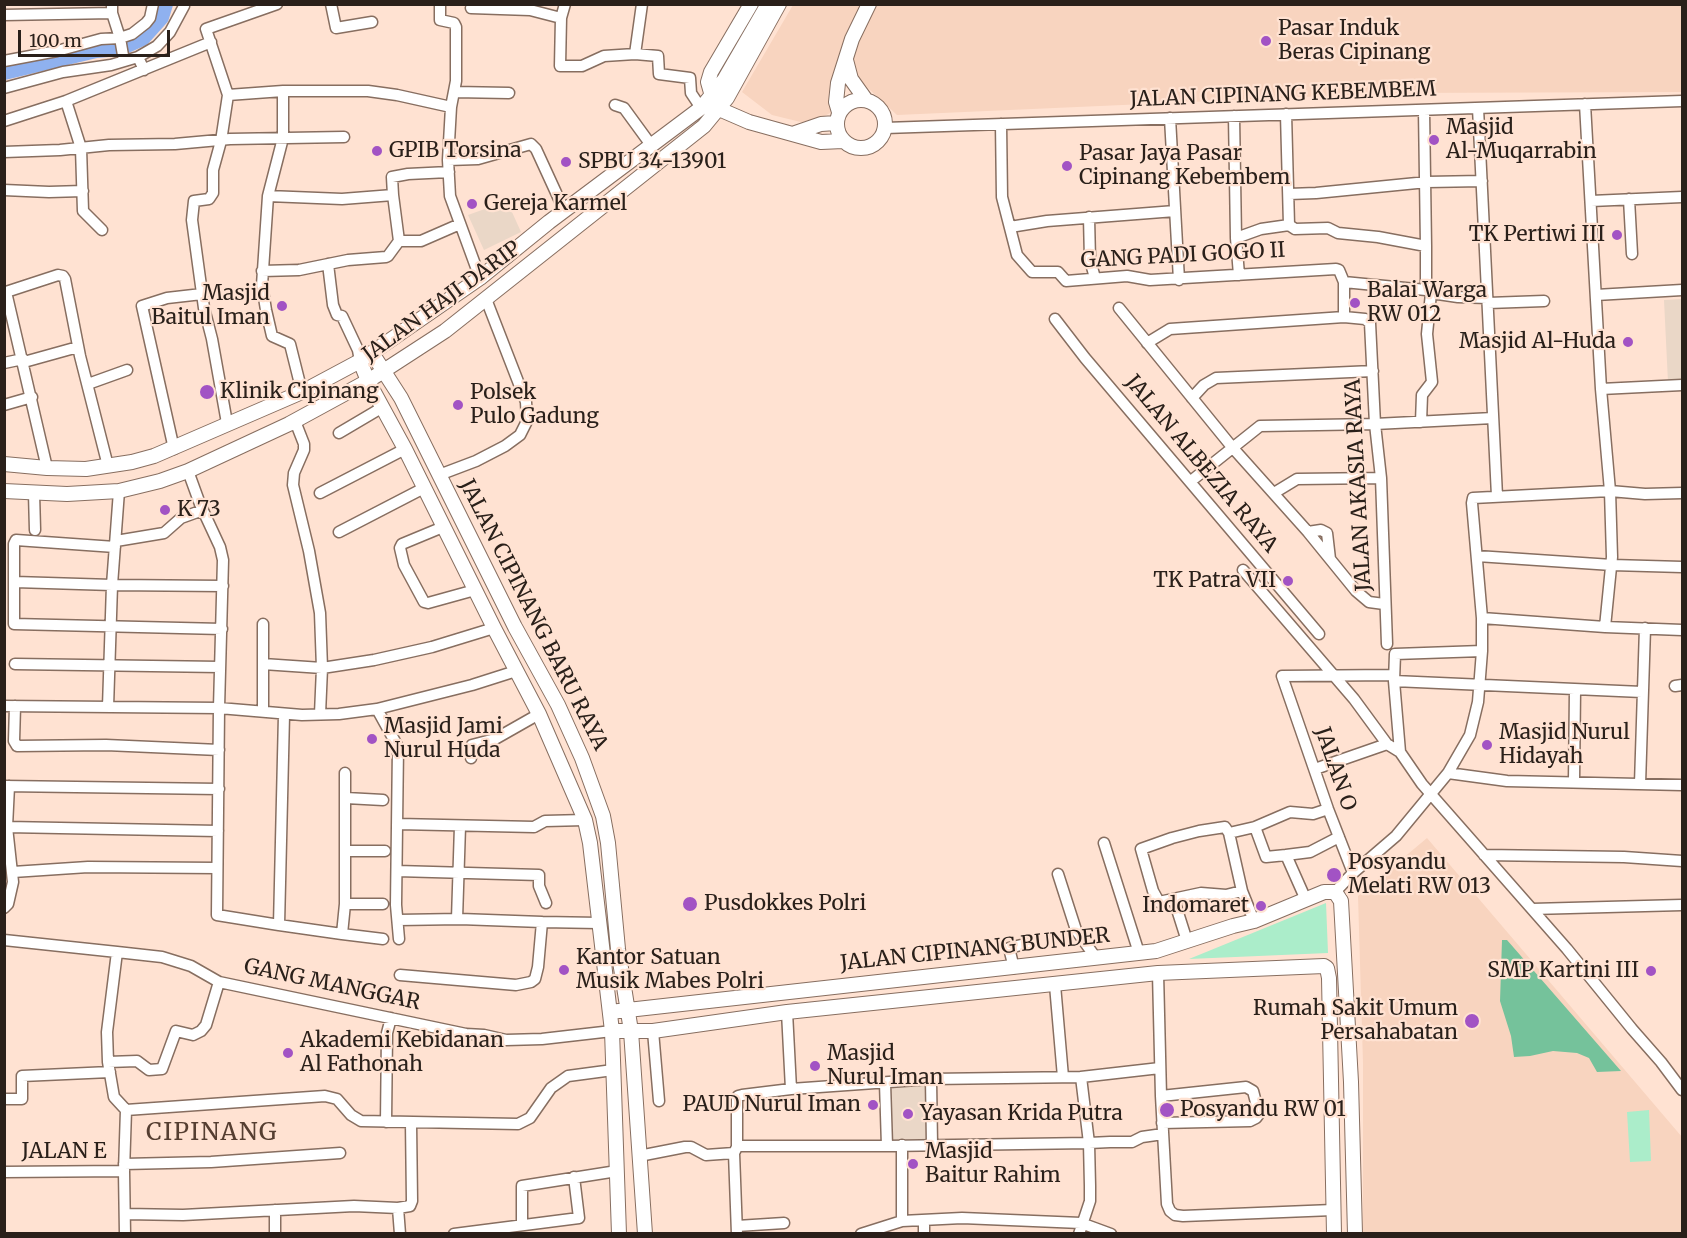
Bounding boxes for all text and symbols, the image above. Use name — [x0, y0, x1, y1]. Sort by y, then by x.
place label: Pasar Induk Beras Cipinang — [1278, 16, 1430, 66]
scale bar — [21, 18, 172, 56]
text: 100 m — [29, 29, 82, 52]
marker: Pasar Induk Beras Cipinang — [1259, 34, 1273, 48]
street label: JALAN CIPINANG KEBEMBEM — [1129, 77, 1437, 113]
place label: Masjid Al-Muqarrabin — [1446, 115, 1597, 165]
marker: Masjid Al-Muqarrabin — [1427, 133, 1441, 147]
place label: GPIB Torsina — [389, 138, 521, 164]
place label: Pasar Jaya Pasar Cipinang Kebembem — [1079, 141, 1290, 191]
marker: GPIB Torsina — [370, 144, 384, 158]
place label: SPBU 34-13901 — [578, 149, 726, 175]
marker: SPBU 34-13901 — [559, 155, 573, 169]
marker: Pasar Jaya Pasar Cipinang Kebembem — [1060, 159, 1074, 173]
place label: Gereja Karmel — [484, 191, 627, 217]
marker: Gereja Karmel — [465, 197, 479, 211]
place label: TK Pertiwi III — [1469, 222, 1605, 248]
marker: TK Pertiwi III — [1610, 228, 1624, 242]
street label: JALAN HAJI DARIP — [358, 236, 526, 368]
street label: GANG PADI GOGO II — [1080, 238, 1286, 274]
place label: Balai Warga RW 012 — [1367, 278, 1487, 328]
place label: Masjid Baitul Iman — [151, 281, 270, 331]
marker: Balai Warga RW 012 — [1348, 296, 1362, 310]
marker: Masjid Baitul Iman — [275, 299, 289, 313]
place label: Masjid Al-Huda — [1459, 329, 1616, 355]
marker: Masjid Al-Huda — [1621, 335, 1635, 349]
street label: JALAN ALBEZIA RAYA — [1119, 370, 1283, 558]
street label: JALAN AKASIA RAYA — [1341, 378, 1377, 592]
place label: Klinik Cipinang — [220, 379, 379, 405]
place label: Polsek Pulo Gadung — [470, 380, 599, 430]
marker: Klinik Cipinang — [198, 383, 216, 401]
marker: Polsek Pulo Gadung — [451, 398, 465, 412]
street label: JALAN CIPINANG BARU RAYA — [454, 475, 612, 755]
place label: K 73 — [177, 497, 221, 523]
marker: K 73 — [158, 503, 172, 517]
place label: TK Patra VII — [1153, 568, 1276, 594]
marker: TK Patra VII — [1281, 574, 1295, 588]
place label: Masjid Jami Nurul Huda — [384, 714, 503, 764]
place label: Masjid Nurul Hidayah — [1499, 720, 1630, 770]
street label: JALAN O — [1309, 724, 1361, 814]
marker: Masjid Jami Nurul Huda — [365, 732, 379, 746]
marker: Masjid Nurul Hidayah — [1480, 738, 1494, 752]
place label: Posyandu Melati RW 013 — [1348, 850, 1491, 900]
marker: Posyandu Melati RW 013 — [1325, 866, 1343, 884]
place label: Pusdokkes Polri — [704, 891, 866, 917]
place label: Indomaret — [1142, 893, 1249, 919]
marker: Pusdokkes Polri — [681, 895, 699, 913]
marker: Indomaret — [1254, 899, 1268, 913]
street label: JALAN CIPINANG BUNDER — [839, 923, 1111, 977]
place label: Kantor Satuan Musik Mabes Polri — [576, 945, 764, 995]
street label: GANG MANGGAR — [242, 954, 422, 1016]
place label: SMP Kartini III — [1487, 958, 1639, 984]
marker: Kantor Satuan Musik Mabes Polri — [557, 963, 571, 977]
marker: SMP Kartini III — [1644, 964, 1658, 978]
place label: Rumah Sakit Umum Persahabatan — [1253, 996, 1458, 1046]
marker: Rumah Sakit Umum Persahabatan — [1463, 1012, 1481, 1030]
place label: Akademi Kebidanan Al Fathonah — [300, 1028, 504, 1078]
place label: Masjid Nurul Iman — [827, 1041, 943, 1091]
marker: Akademi Kebidanan Al Fathonah — [281, 1046, 295, 1060]
marker: Masjid Nurul Iman — [808, 1059, 822, 1073]
place label: PAUD Nurul Iman — [682, 1092, 861, 1118]
place label: Posyandu RW 01 — [1180, 1097, 1346, 1123]
marker: PAUD Nurul Iman — [866, 1098, 880, 1112]
place label: Yayasan Krida Putra — [920, 1101, 1123, 1127]
marker: Posyandu RW 01 — [1158, 1101, 1176, 1119]
marker: Yayasan Krida Putra — [901, 1107, 915, 1121]
district label: CIPINANG — [146, 1119, 278, 1147]
street label: JALAN E — [22, 1139, 106, 1165]
place label: Masjid Baitur Rahim — [925, 1139, 1061, 1189]
marker: Masjid Baitur Rahim — [906, 1157, 920, 1171]

